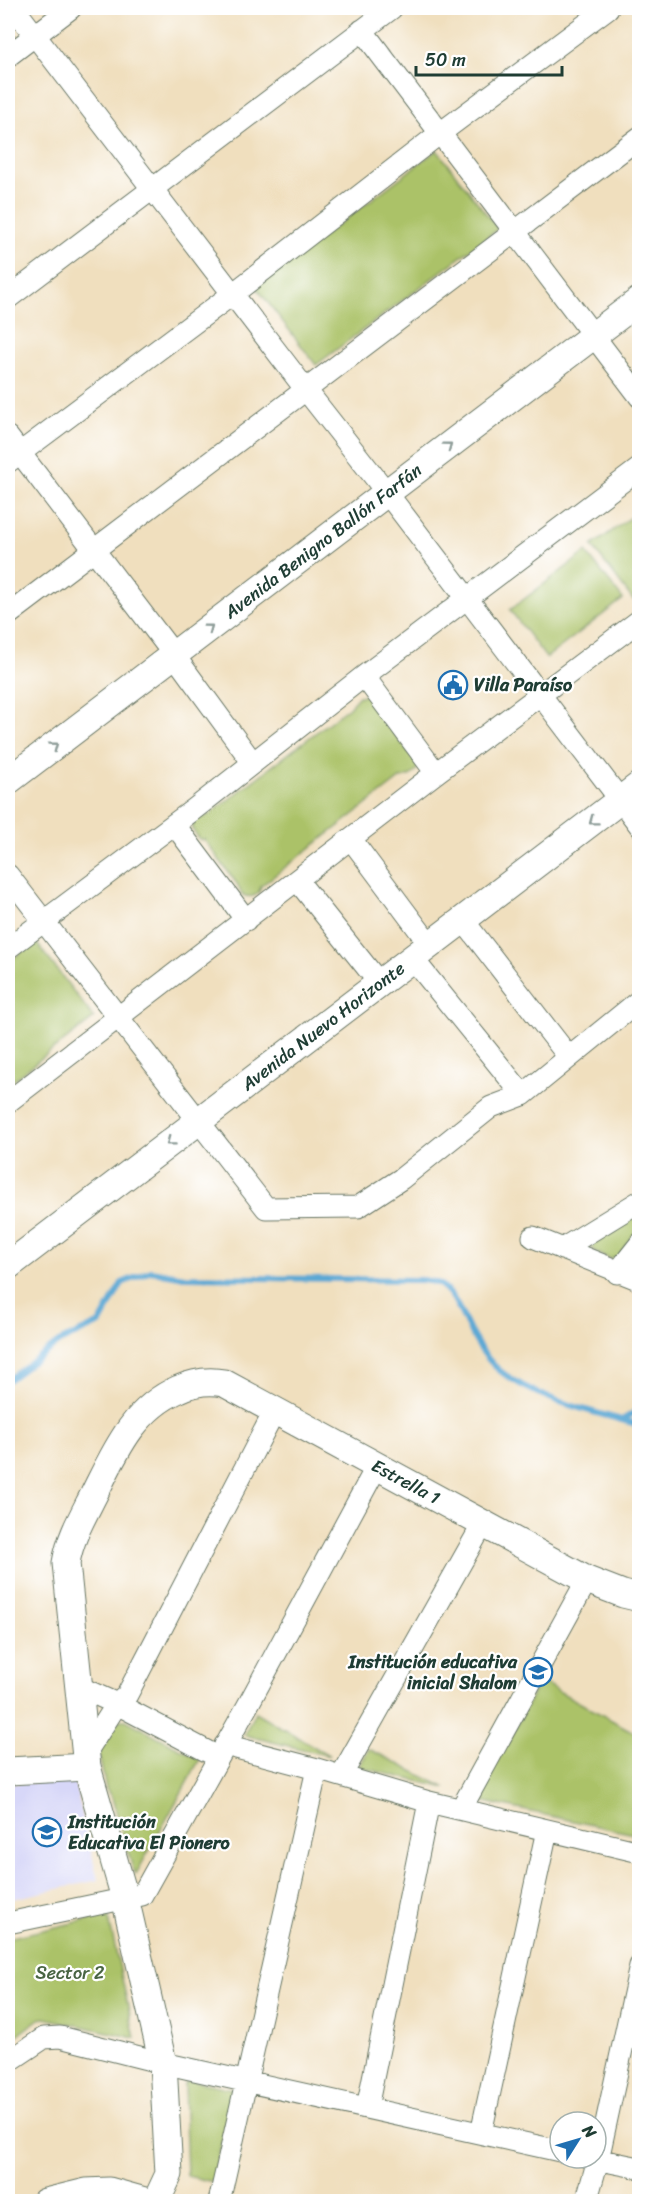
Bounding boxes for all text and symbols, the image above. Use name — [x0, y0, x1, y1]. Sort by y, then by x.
scale bar — [416, 39, 562, 77]
text: 50 m — [425, 44, 466, 76]
one-way arrow — [442, 443, 453, 454]
street label: Avenida Benigno Ballón Farfán — [216, 455, 429, 628]
one-way arrow — [203, 624, 214, 635]
public building icon: Villa Paraíso — [437, 669, 469, 701]
place label: Villa Paraíso — [474, 669, 573, 701]
one-way arrow — [47, 742, 58, 753]
one-way arrow — [589, 814, 600, 825]
street label: Avenida Nuevo Horizonte — [233, 953, 412, 1100]
one-way arrow — [165, 1134, 176, 1145]
street label: Estrella 1 — [365, 1450, 446, 1514]
place label: Institución educativa inicial Shalom — [348, 1646, 518, 1699]
school or university icon: Institución educativa inicial Shalom — [522, 1656, 554, 1688]
place label: Institución Educativa El Pionero — [67, 1806, 230, 1859]
school or university icon: Institución Educativa El Pionero — [31, 1816, 63, 1848]
park label: Sector 2 — [36, 1957, 105, 1989]
north arrow — [548, 2110, 608, 2170]
text: N — [574, 2117, 605, 2145]

